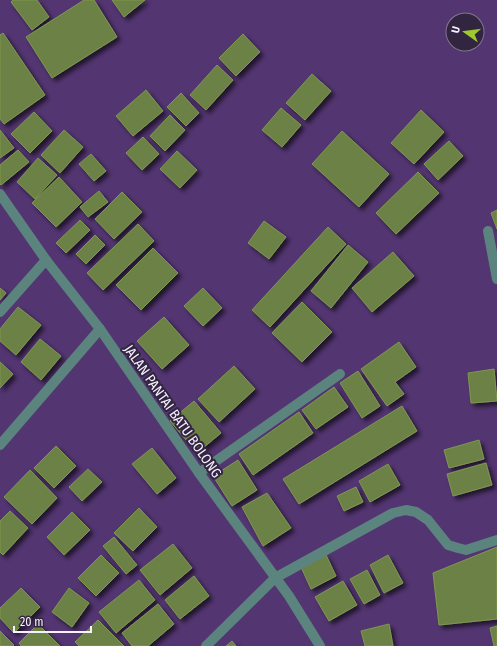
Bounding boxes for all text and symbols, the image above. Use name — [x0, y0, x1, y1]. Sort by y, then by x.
north arrow — [445, 12, 485, 52]
text: U — [449, 25, 463, 34]
street label: JALAN PANTAI BATU BOLONG — [120, 341, 225, 481]
scale bar — [14, 608, 91, 634]
text: 20 m — [20, 615, 44, 629]

